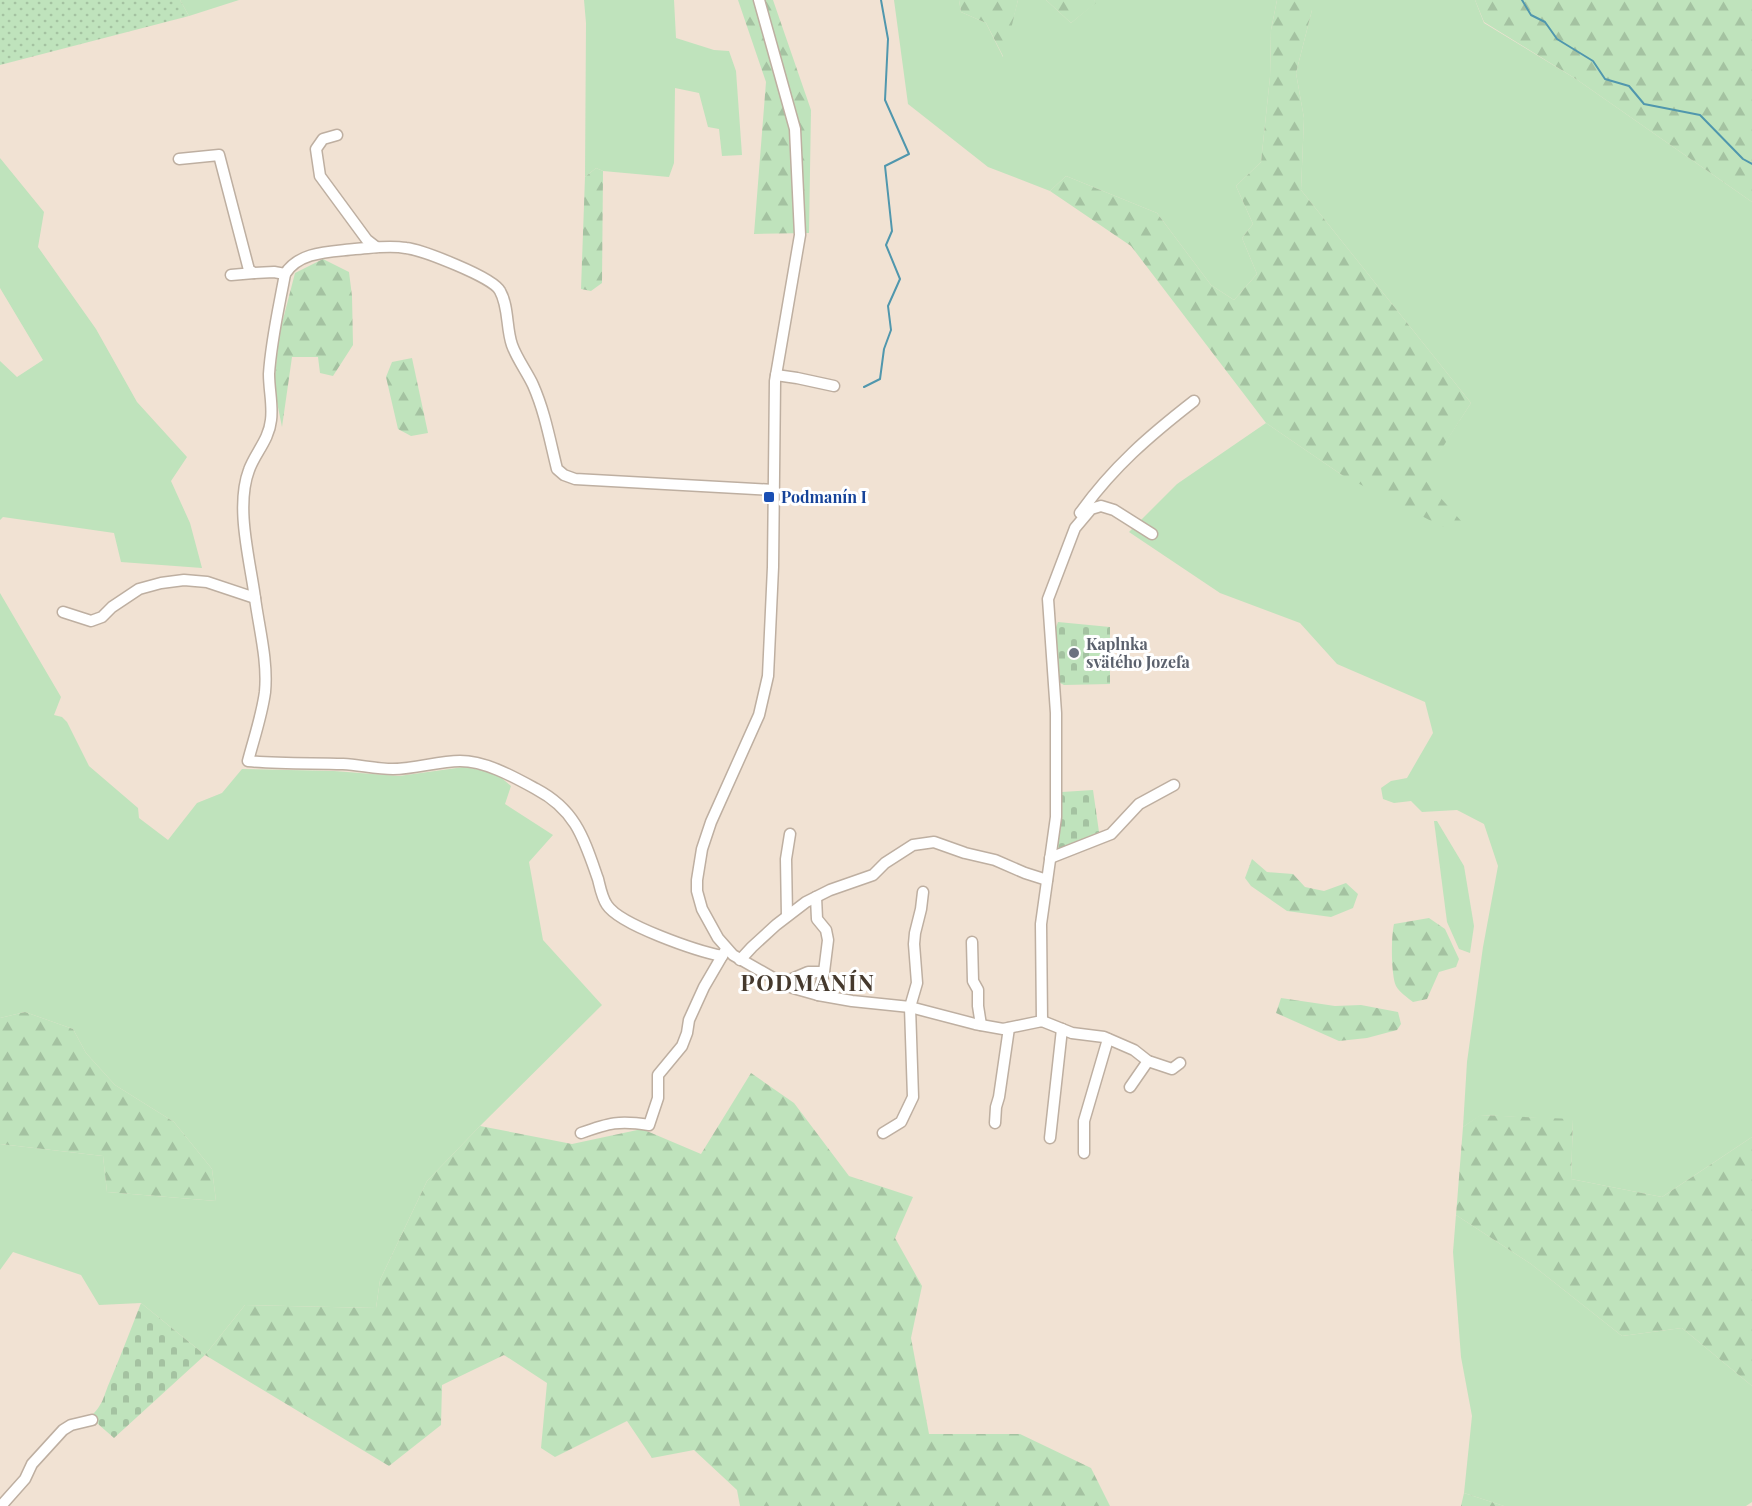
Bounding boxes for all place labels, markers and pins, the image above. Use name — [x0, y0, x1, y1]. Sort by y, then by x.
place label: Podmanín I — [781, 486, 867, 507]
marker: Podmanín I — [762, 490, 776, 504]
place label: Kaplnka svätého Jozefa — [1086, 633, 1191, 672]
marker: Kaplnka svätého Jozefa — [1067, 646, 1081, 660]

